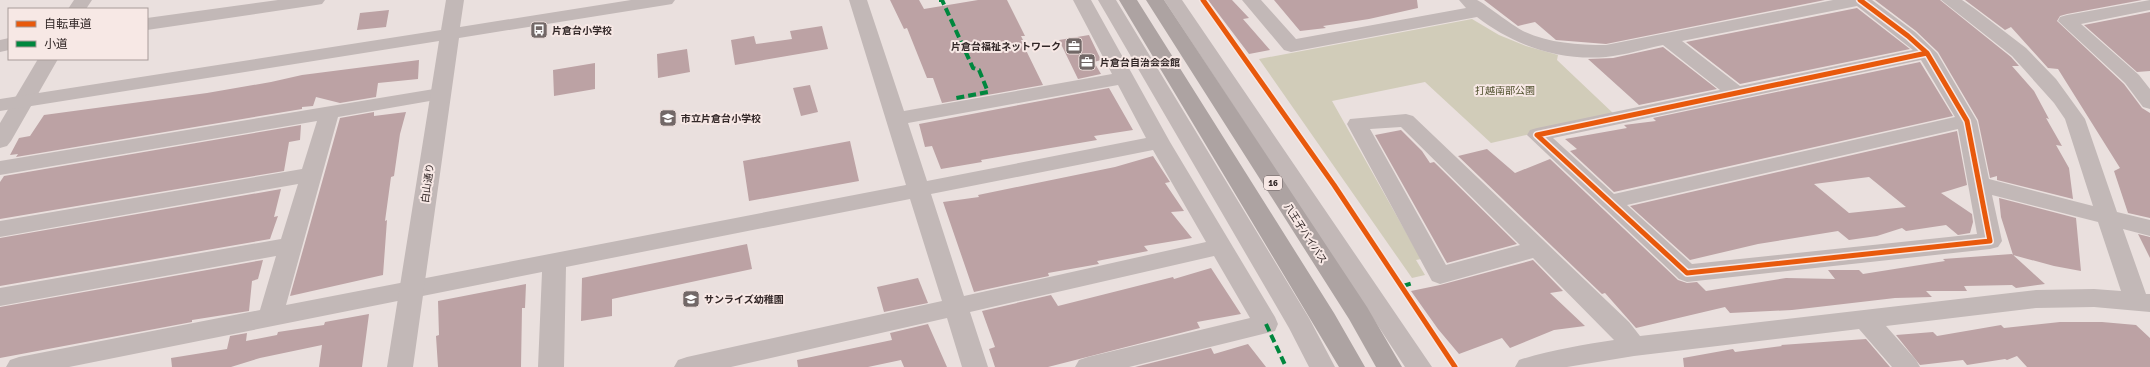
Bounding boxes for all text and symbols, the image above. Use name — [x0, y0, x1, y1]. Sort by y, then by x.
legend — [8, 8, 148, 60]
text: 自転車道 — [44, 17, 92, 32]
bus stop icon: 片倉台小学校 — [529, 20, 549, 40]
place label: 片倉台小学校 — [552, 25, 612, 37]
office icon: 片倉台福祉ネットワーク — [1064, 36, 1084, 56]
text: 小道 — [44, 37, 68, 52]
place label: 片倉台福祉ネットワーク — [951, 41, 1061, 53]
office icon: 片倉台自治会会館 — [1077, 52, 1097, 72]
place label: 片倉台自治会会館 — [1100, 57, 1180, 69]
park label: 打越南部公園 — [1475, 85, 1535, 97]
school or university icon: 市立片倉台小学校 — [658, 108, 678, 128]
place label: 市立片倉台小学校 — [681, 113, 761, 125]
street label: 白山通り — [419, 162, 437, 204]
road number: 16 — [1264, 176, 1282, 190]
street label: 八王子バイパス — [1281, 201, 1329, 266]
school or university icon: サンライズ幼稚園 — [681, 289, 701, 309]
place label: サンライズ幼稚園 — [704, 294, 784, 306]

